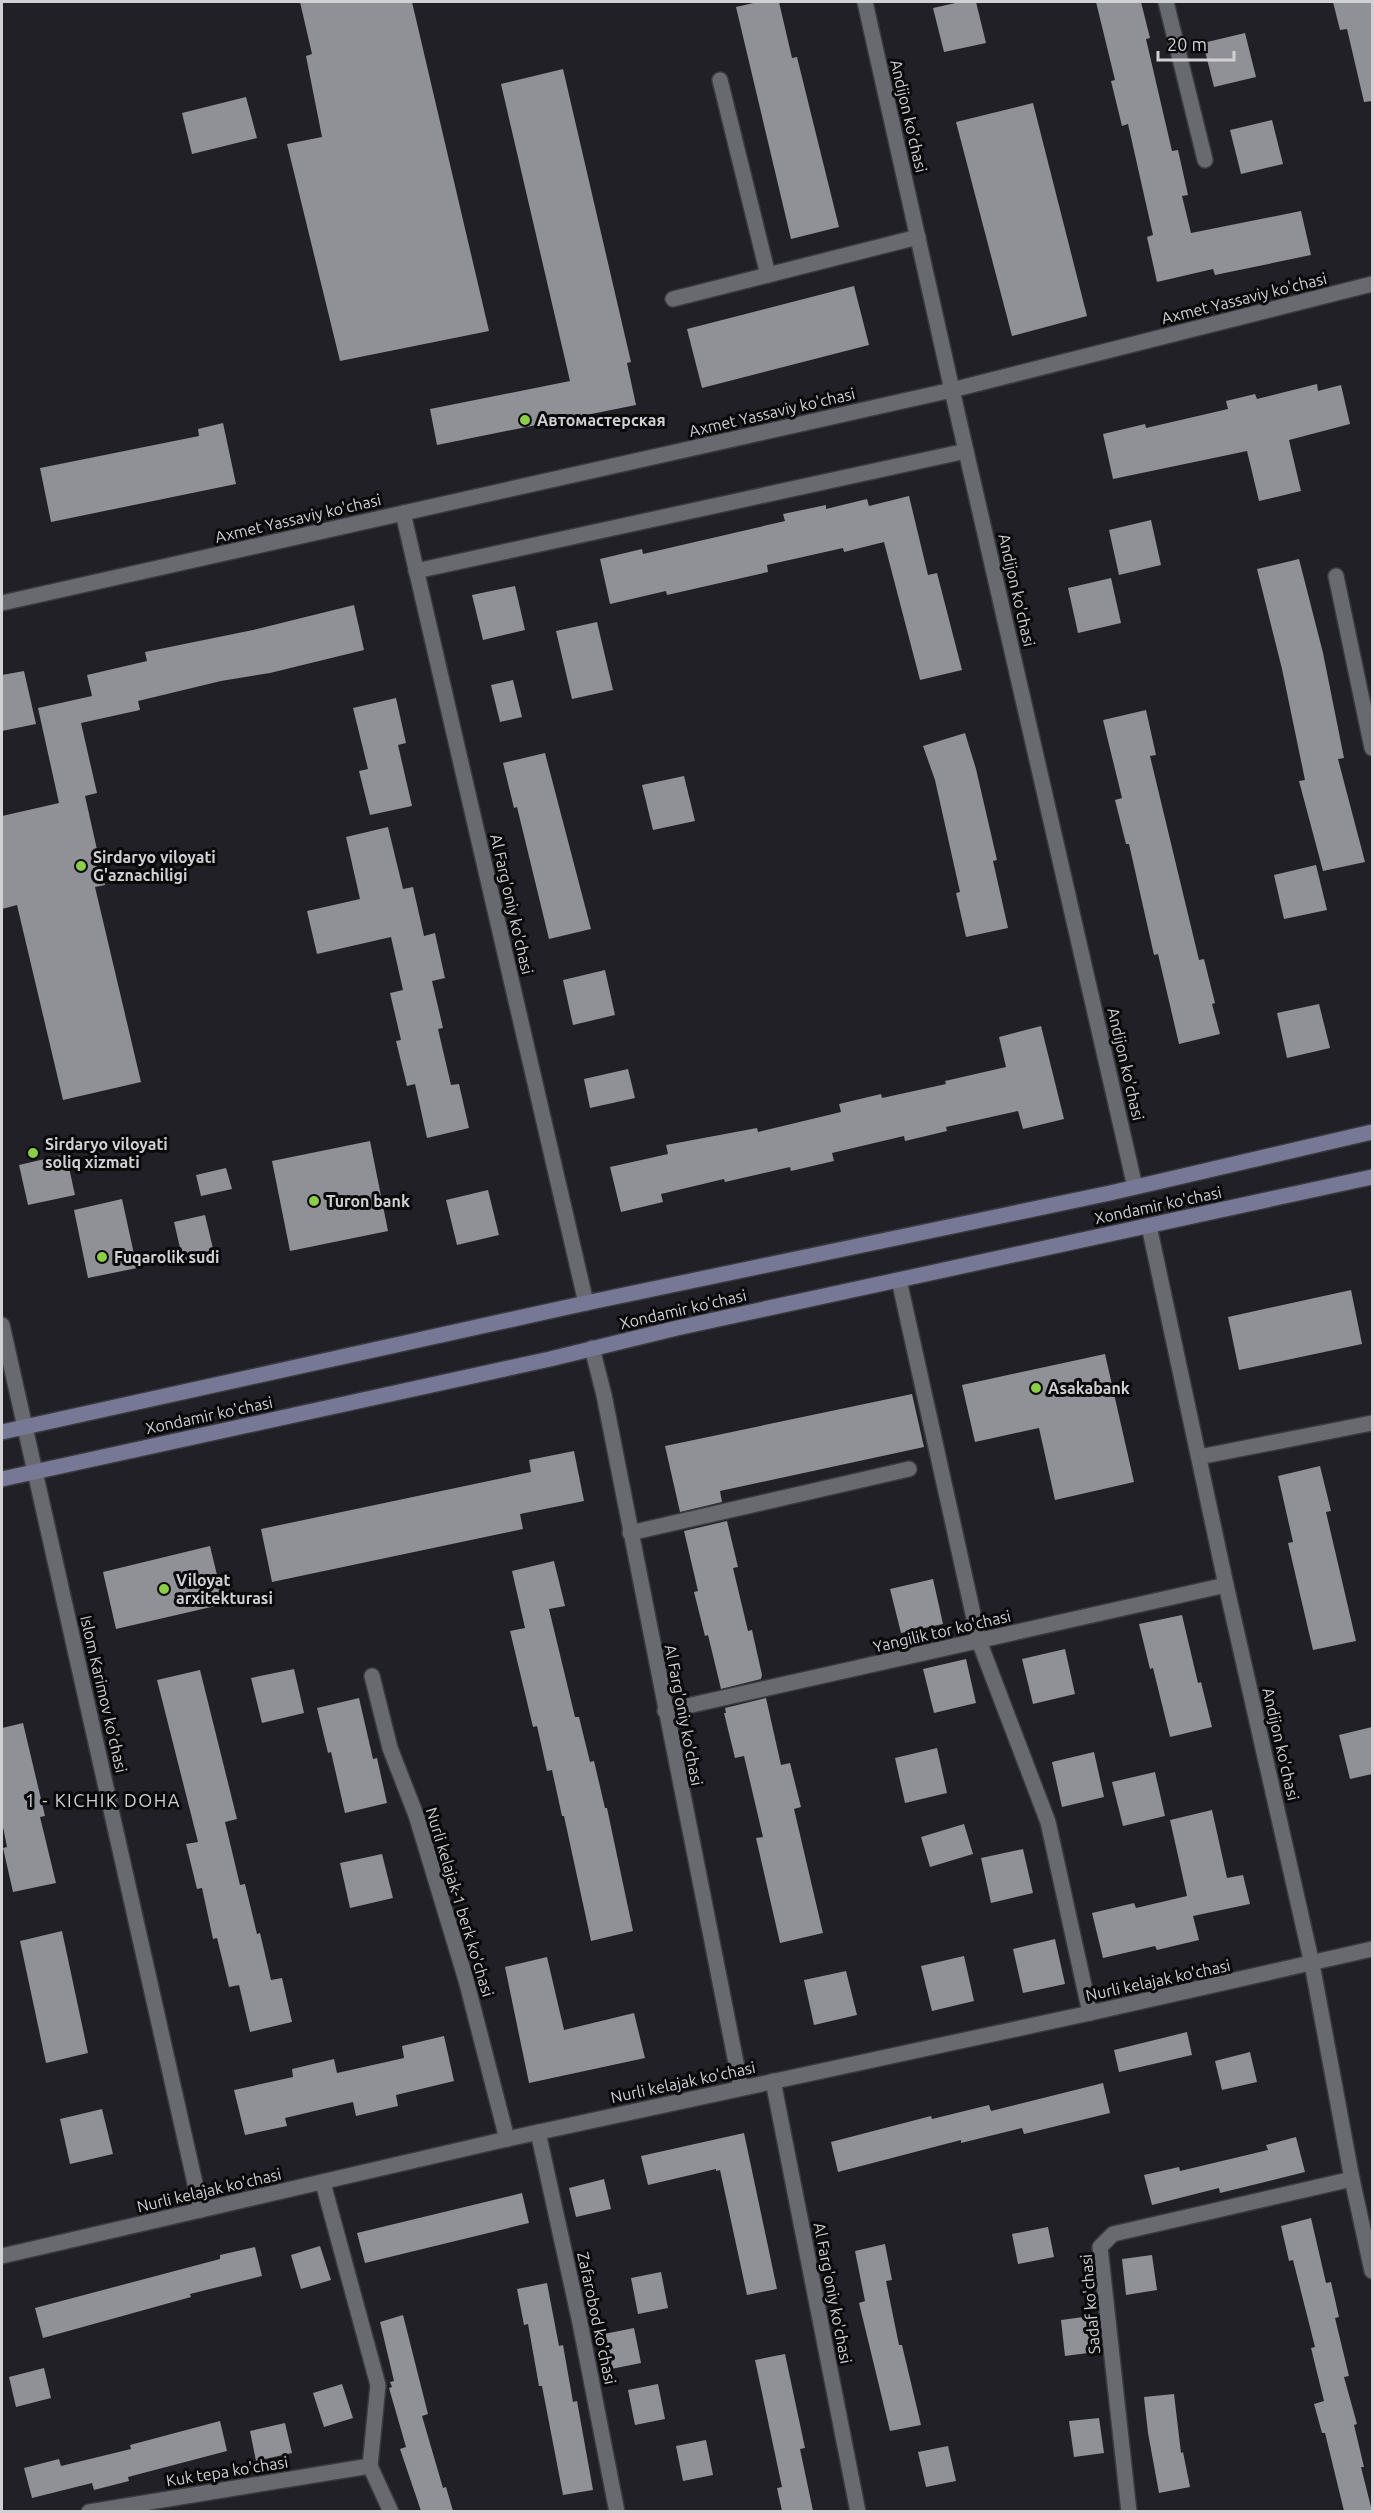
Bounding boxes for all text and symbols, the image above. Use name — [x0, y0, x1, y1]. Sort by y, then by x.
scale bar — [1158, 24, 1234, 62]
text: 20 m — [1167, 34, 1207, 54]
street label: Andijon ko'chasi — [887, 58, 931, 174]
street label: Axmet Yassaviy ko'chasi — [1159, 269, 1329, 327]
street label: Axmet Yassaviy ko'chasi — [687, 384, 857, 440]
place label: Автомастерская — [537, 411, 666, 429]
marker: Автомастерская — [518, 413, 532, 427]
street label: Axmet Yassaviy ko'chasi — [213, 490, 383, 546]
street label: Andijon ko'chasi — [995, 532, 1039, 648]
street label: Al Farg'oniy ko'chasi — [487, 832, 537, 976]
place label: Sirdaryo viloyati G'aznachiligi — [93, 848, 216, 884]
marker: Sirdaryo viloyati G'aznachiligi — [74, 859, 88, 873]
street label: Andijon ko'chasi — [1104, 1006, 1148, 1122]
place label: Sirdaryo viloyati soliq xizmati — [45, 1135, 168, 1171]
marker: Sirdaryo viloyati soliq xizmati — [26, 1146, 40, 1160]
street label: Xondamir ko'chasi — [1093, 1183, 1223, 1227]
place label: Turon bank — [326, 1192, 410, 1210]
marker: Turon bank — [307, 1194, 321, 1208]
place label: Fuqarolik sudi — [114, 1248, 219, 1266]
marker: Fuqarolik sudi — [95, 1250, 109, 1264]
street label: Xondamir ko'chasi — [618, 1286, 748, 1332]
place label: Asakabank — [1048, 1379, 1130, 1397]
marker: Asakabank — [1029, 1381, 1043, 1395]
street label: Xondamir ko'chasi — [144, 1393, 274, 1437]
place label: Viloyat arxitekturasi — [176, 1571, 273, 1607]
marker: Viloyat arxitekturasi — [157, 1582, 171, 1596]
street label: Yangilik tor ko'chasi — [871, 1606, 1013, 1656]
street label: Islom Karimov ko'chasi — [77, 1614, 131, 1774]
street label: Al Farg'oniy ko'chasi — [661, 1643, 707, 1787]
street label: Andijon ko'chasi — [1259, 1686, 1303, 1802]
district label: 1 - KICHIK DOHA — [25, 1790, 181, 1810]
street label: Nurli kelajak-1 berk ko'chasi — [423, 1805, 497, 1999]
street label: Nurli kelajak ko'chasi — [1084, 1956, 1232, 2004]
street label: Nurli kelajak ko'chasi — [609, 2058, 757, 2106]
street label: Nurli kelajak ko'chasi — [135, 2165, 283, 2215]
street label: Al Farg'oniy ko'chasi — [810, 2221, 856, 2365]
street label: Zafarobod ko'chasi — [574, 2250, 620, 2386]
street label: Sadaf ko'chasi — [1077, 2253, 1103, 2355]
street label: Kuk tepa ko'chasi — [165, 2452, 289, 2490]

